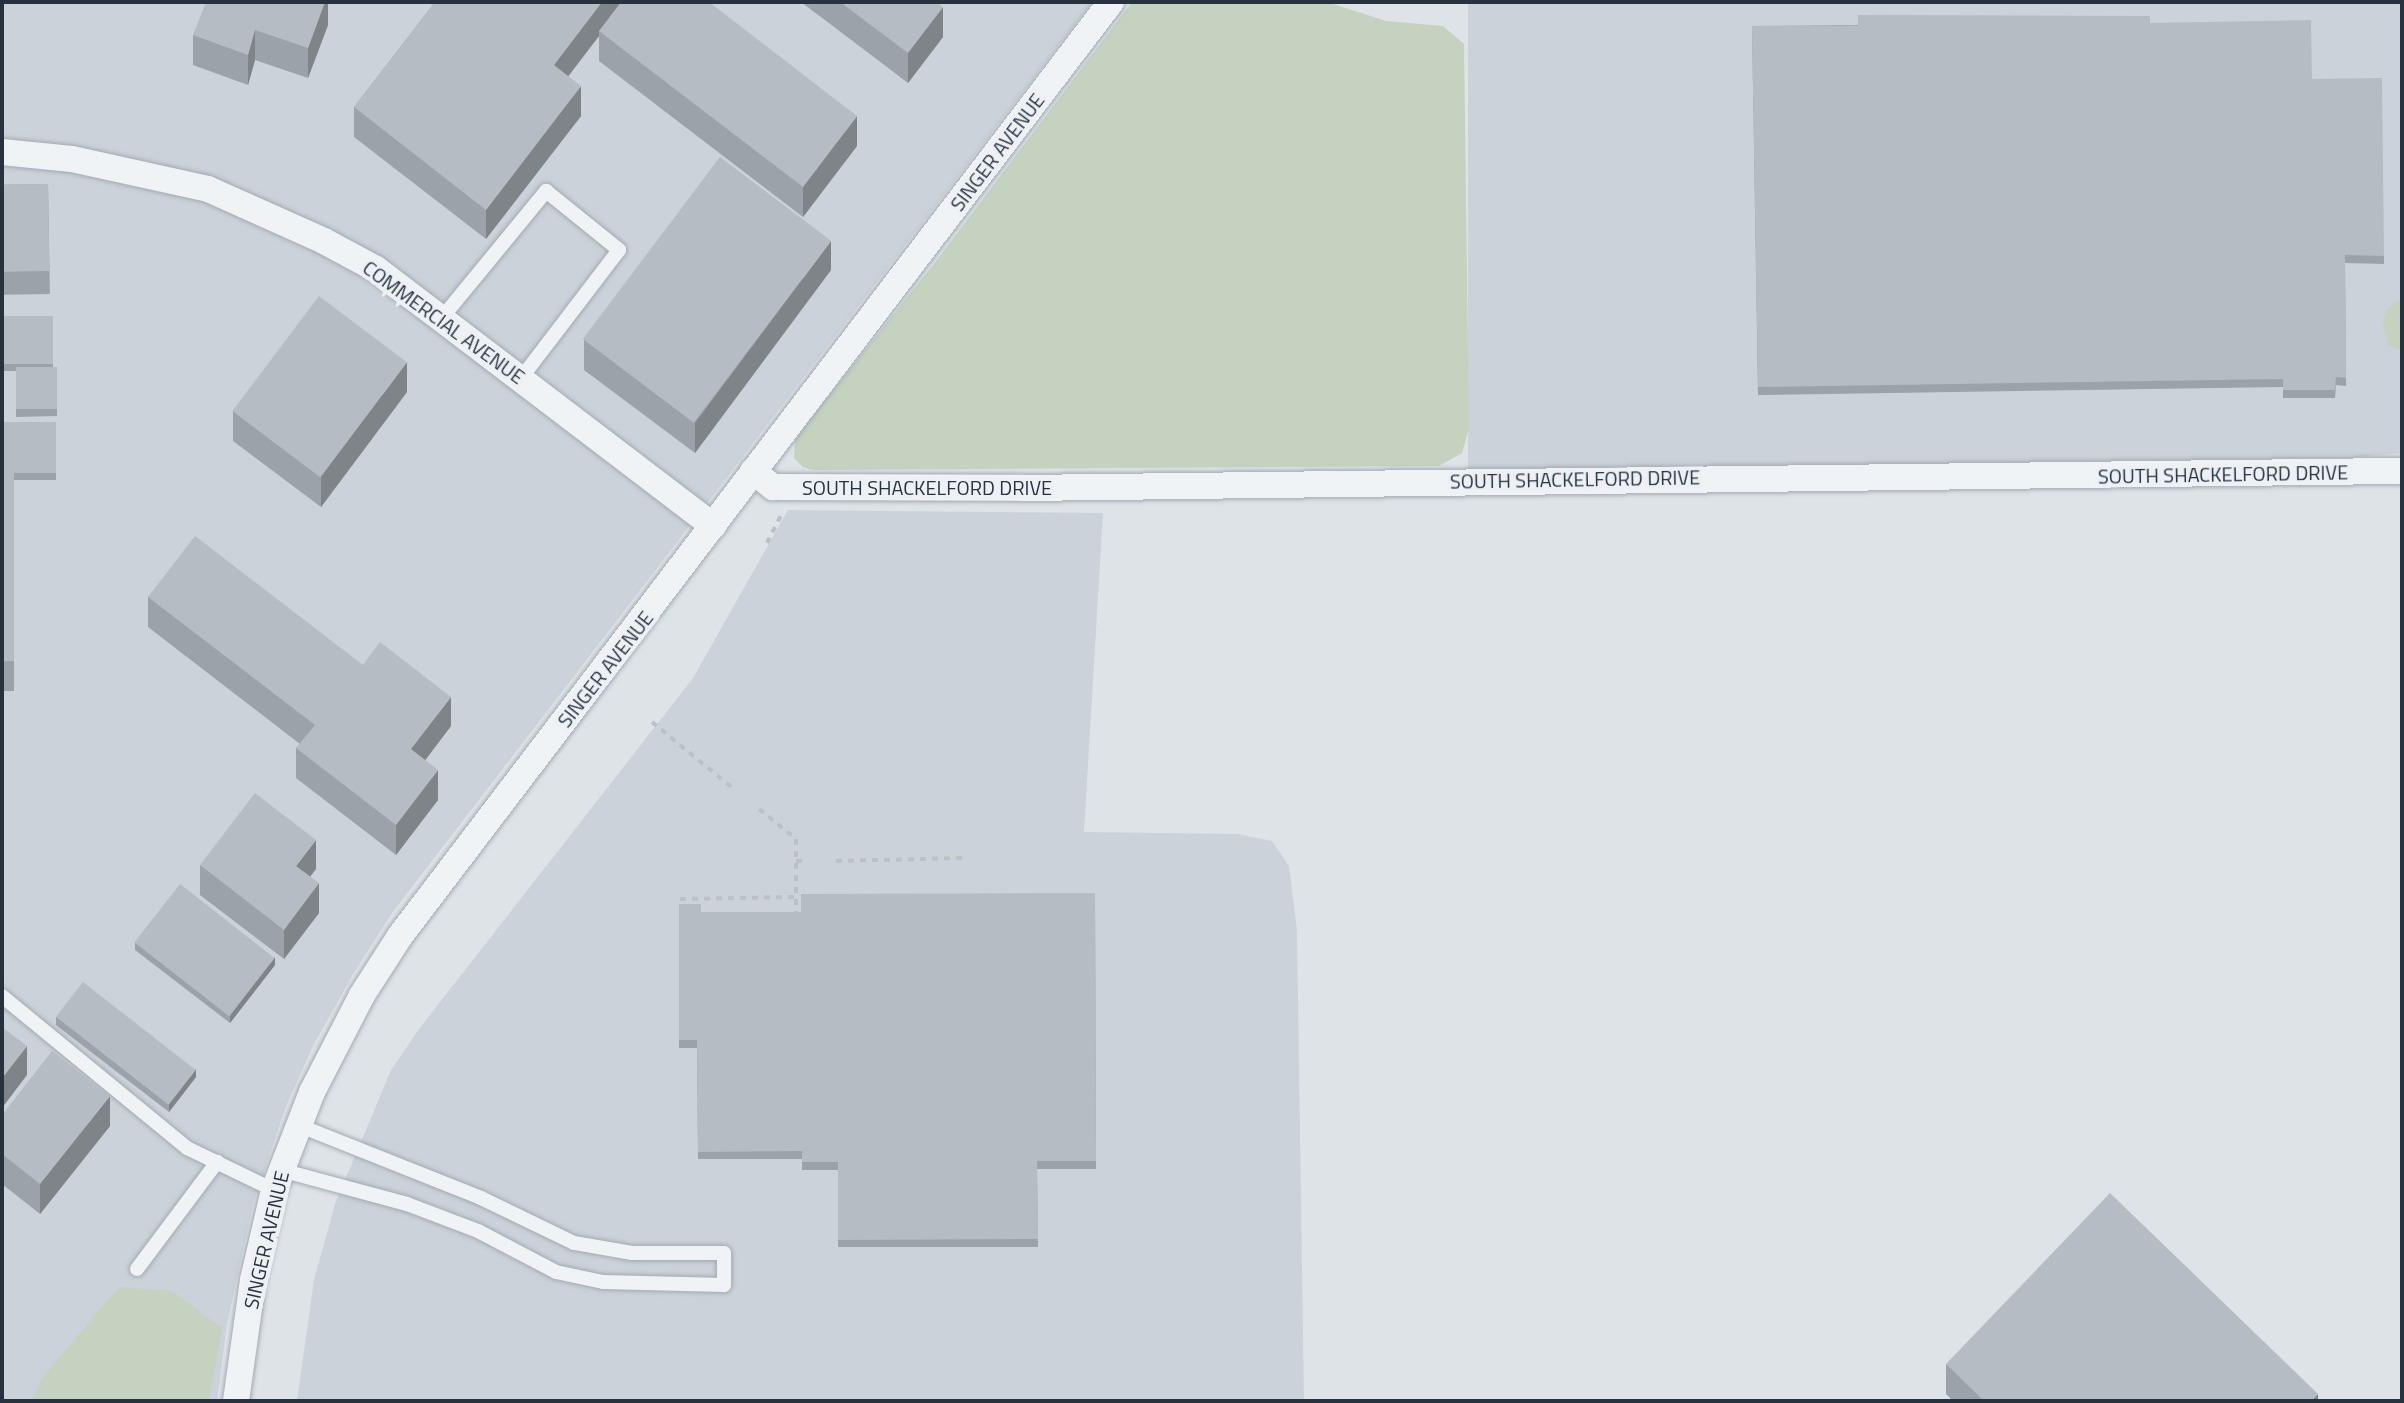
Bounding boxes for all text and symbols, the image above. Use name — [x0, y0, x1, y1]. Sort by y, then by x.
street label: SINGER AVENUE — [945, 89, 1049, 215]
street label: COMMERCIAL AVENUE — [358, 255, 530, 389]
street label: SOUTH SHACKELFORD DRIVE — [2098, 460, 2348, 488]
street label: SOUTH SHACKELFORD DRIVE — [1450, 465, 1700, 493]
street label: SOUTH SHACKELFORD DRIVE — [802, 475, 1052, 499]
street label: SINGER AVENUE — [552, 606, 658, 732]
street label: SINGER AVENUE — [238, 1169, 294, 1311]

